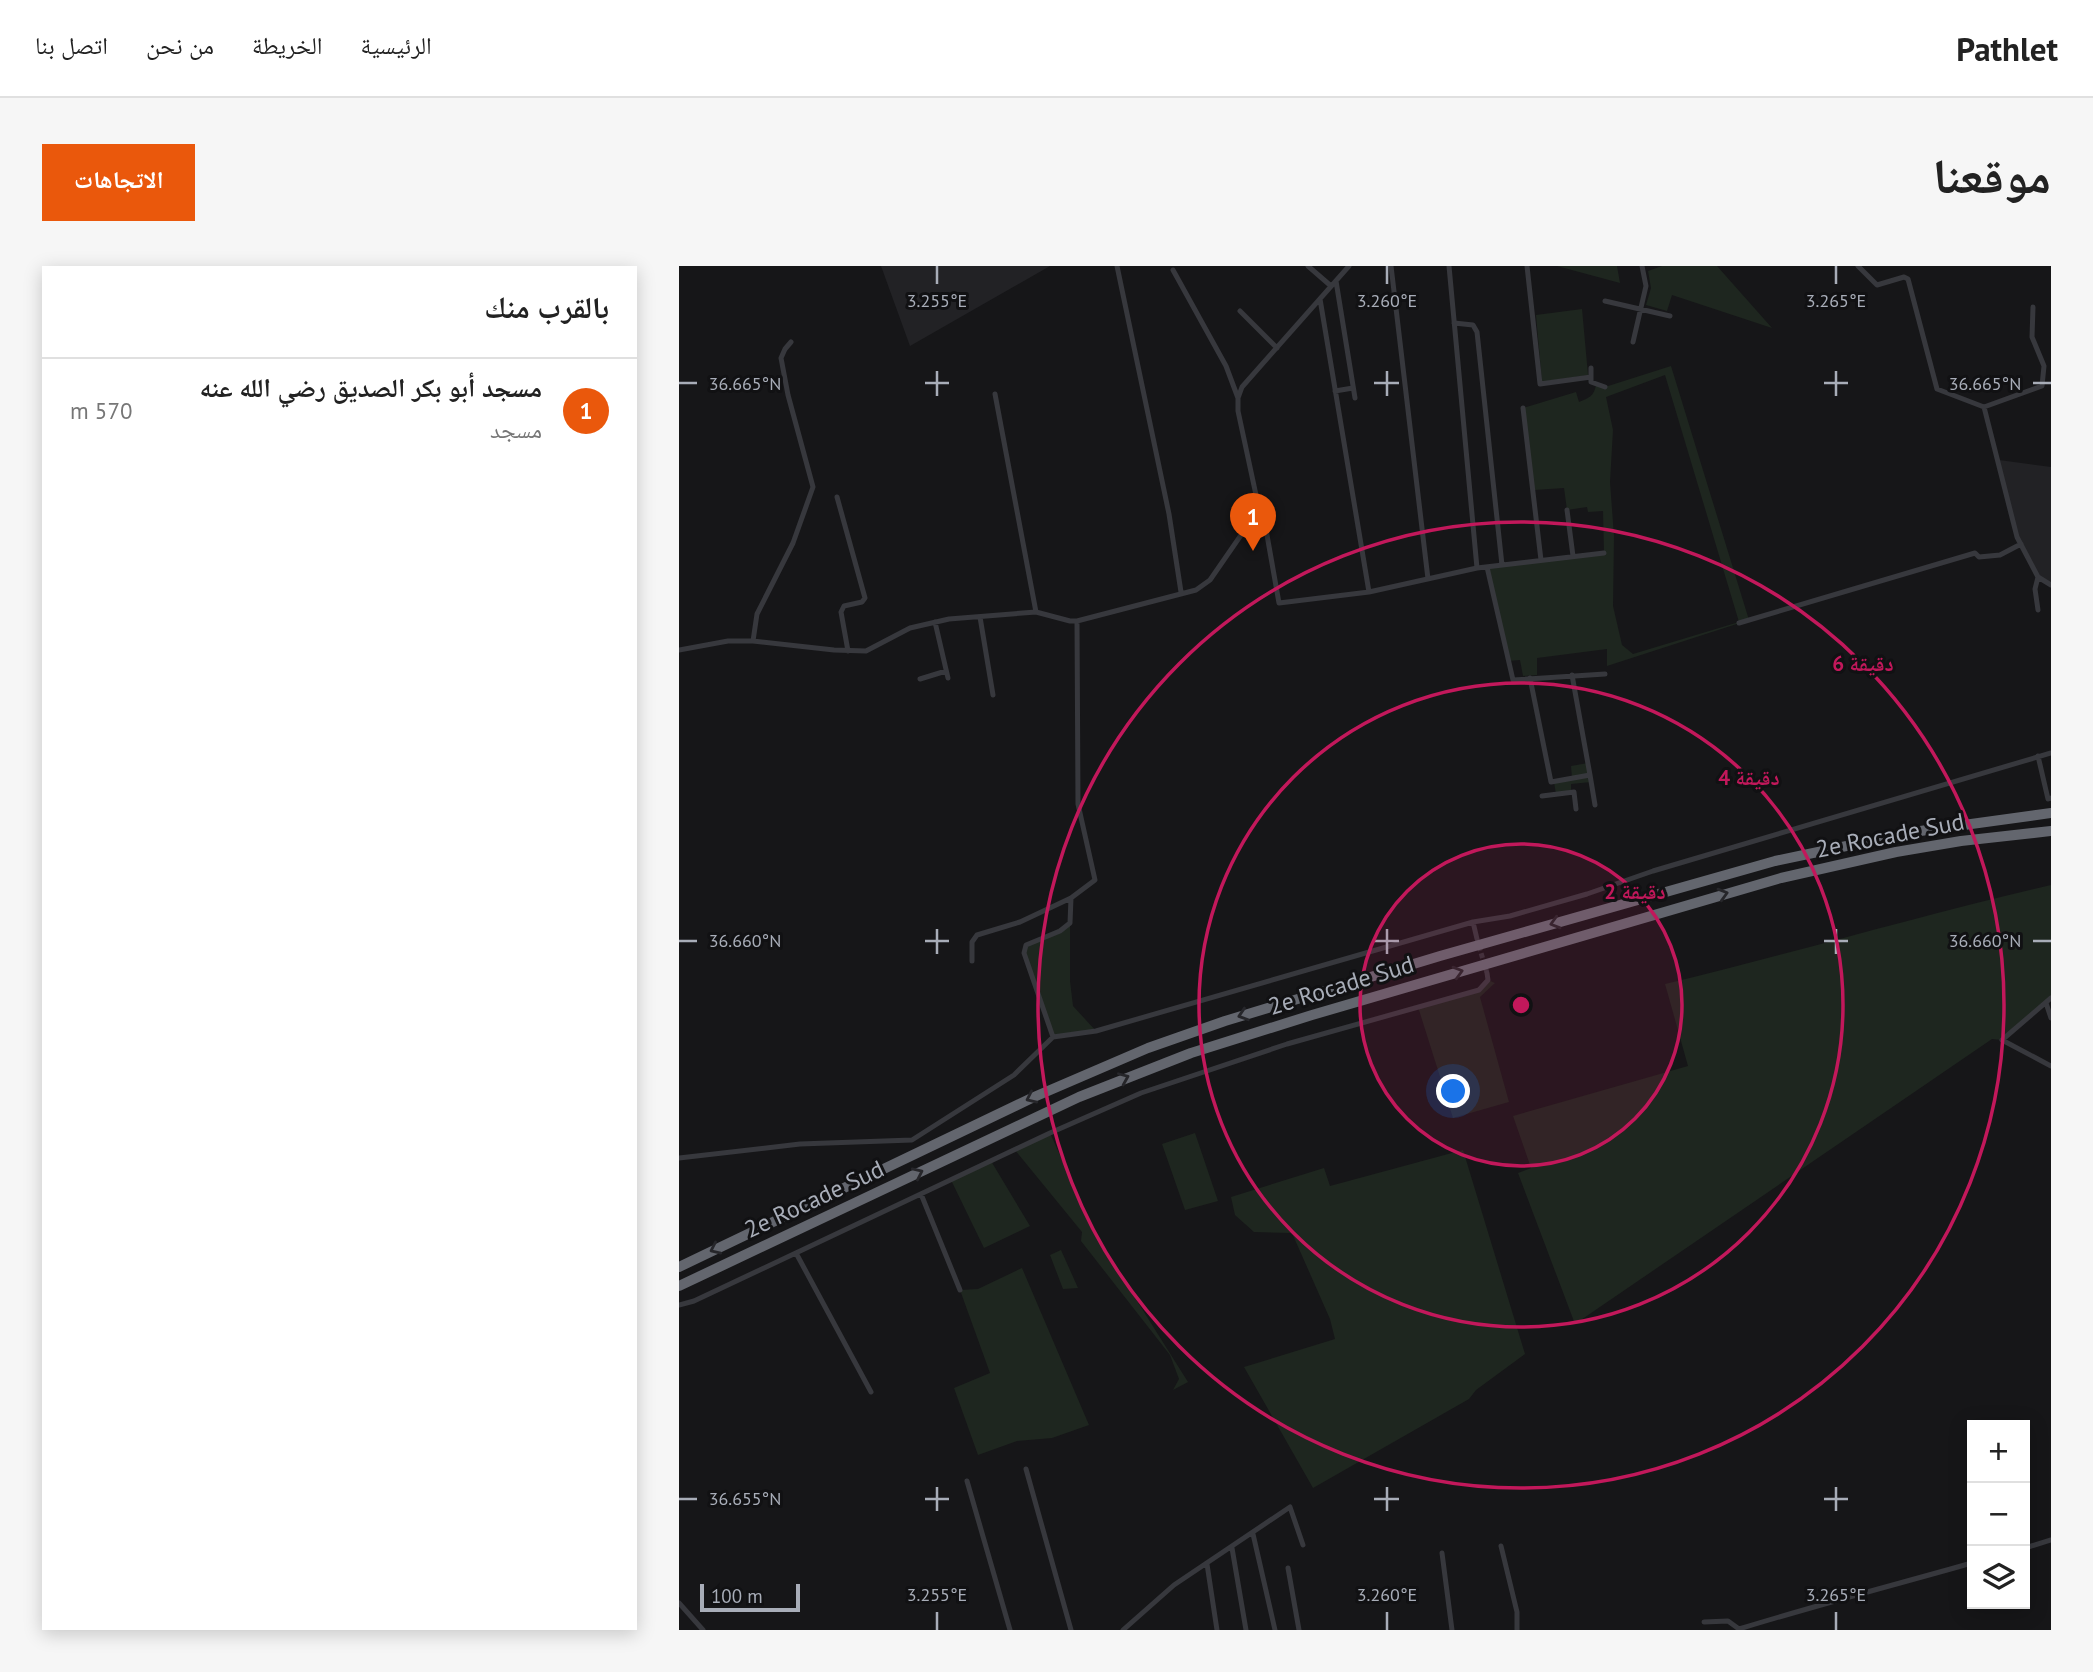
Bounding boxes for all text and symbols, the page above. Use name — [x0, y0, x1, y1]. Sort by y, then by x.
text: Pathlet — [1956, 27, 2058, 70]
text: اتصل بنا — [35, 30, 108, 61]
text: من نحن — [146, 30, 214, 61]
text: الخريطة — [252, 30, 323, 61]
text: الرئيسية — [361, 30, 432, 61]
text: موقعنا — [1933, 143, 2051, 207]
button: الاتجاهات — [42, 144, 195, 221]
text: بالقرب منك — [484, 287, 609, 326]
text: 3.255°E — [907, 289, 967, 312]
text: 3.260°E — [1357, 289, 1417, 312]
text: 3.265°E — [1806, 289, 1866, 312]
text: مسجد أبو بكر الصديق رضي الله عنه — [200, 371, 542, 404]
text: 36.665°N — [709, 372, 781, 395]
text: 36.665°N — [1949, 372, 2021, 395]
text: 570 m — [70, 396, 132, 425]
text: 1 — [579, 396, 593, 425]
text: مسجد — [490, 415, 542, 444]
pin: 1 — [1230, 493, 1276, 551]
text: 6 دقيقة — [1832, 650, 1894, 677]
text: 4 دقيقة — [1718, 764, 1780, 791]
street label: 2e Rocade Sud — [1813, 805, 1967, 865]
text: 2 دقيقة — [1604, 878, 1666, 905]
one-way arrow — [1717, 888, 1729, 902]
one-way arrow — [1549, 915, 1561, 930]
text: 36.660°N — [709, 929, 781, 952]
text: 36.660°N — [1949, 929, 2021, 952]
street label: 2e Rocade Sud — [1264, 948, 1418, 1022]
one-way arrow — [1452, 966, 1464, 981]
centre of rings — [1509, 993, 1533, 1017]
one-way arrow — [1237, 1007, 1249, 1022]
one-way arrow — [1117, 1072, 1130, 1086]
your location — [1436, 1074, 1470, 1108]
one-way arrow — [1026, 1090, 1038, 1104]
street label: 2e Rocade Sud — [739, 1153, 889, 1245]
one-way arrow — [911, 1167, 923, 1181]
one-way arrow — [710, 1241, 722, 1255]
map controls — [1967, 1420, 2030, 1609]
button: + — [1967, 1420, 2030, 1483]
button: − — [1967, 1483, 2030, 1546]
text: 36.655°N — [709, 1487, 781, 1510]
button: layers — [1967, 1546, 2030, 1609]
scale bar — [700, 1581, 800, 1613]
text: 3.255°E — [907, 1583, 967, 1606]
text: 3.260°E — [1357, 1583, 1417, 1606]
text: 3.265°E — [1806, 1583, 1866, 1606]
text: 100 m — [711, 1584, 763, 1608]

